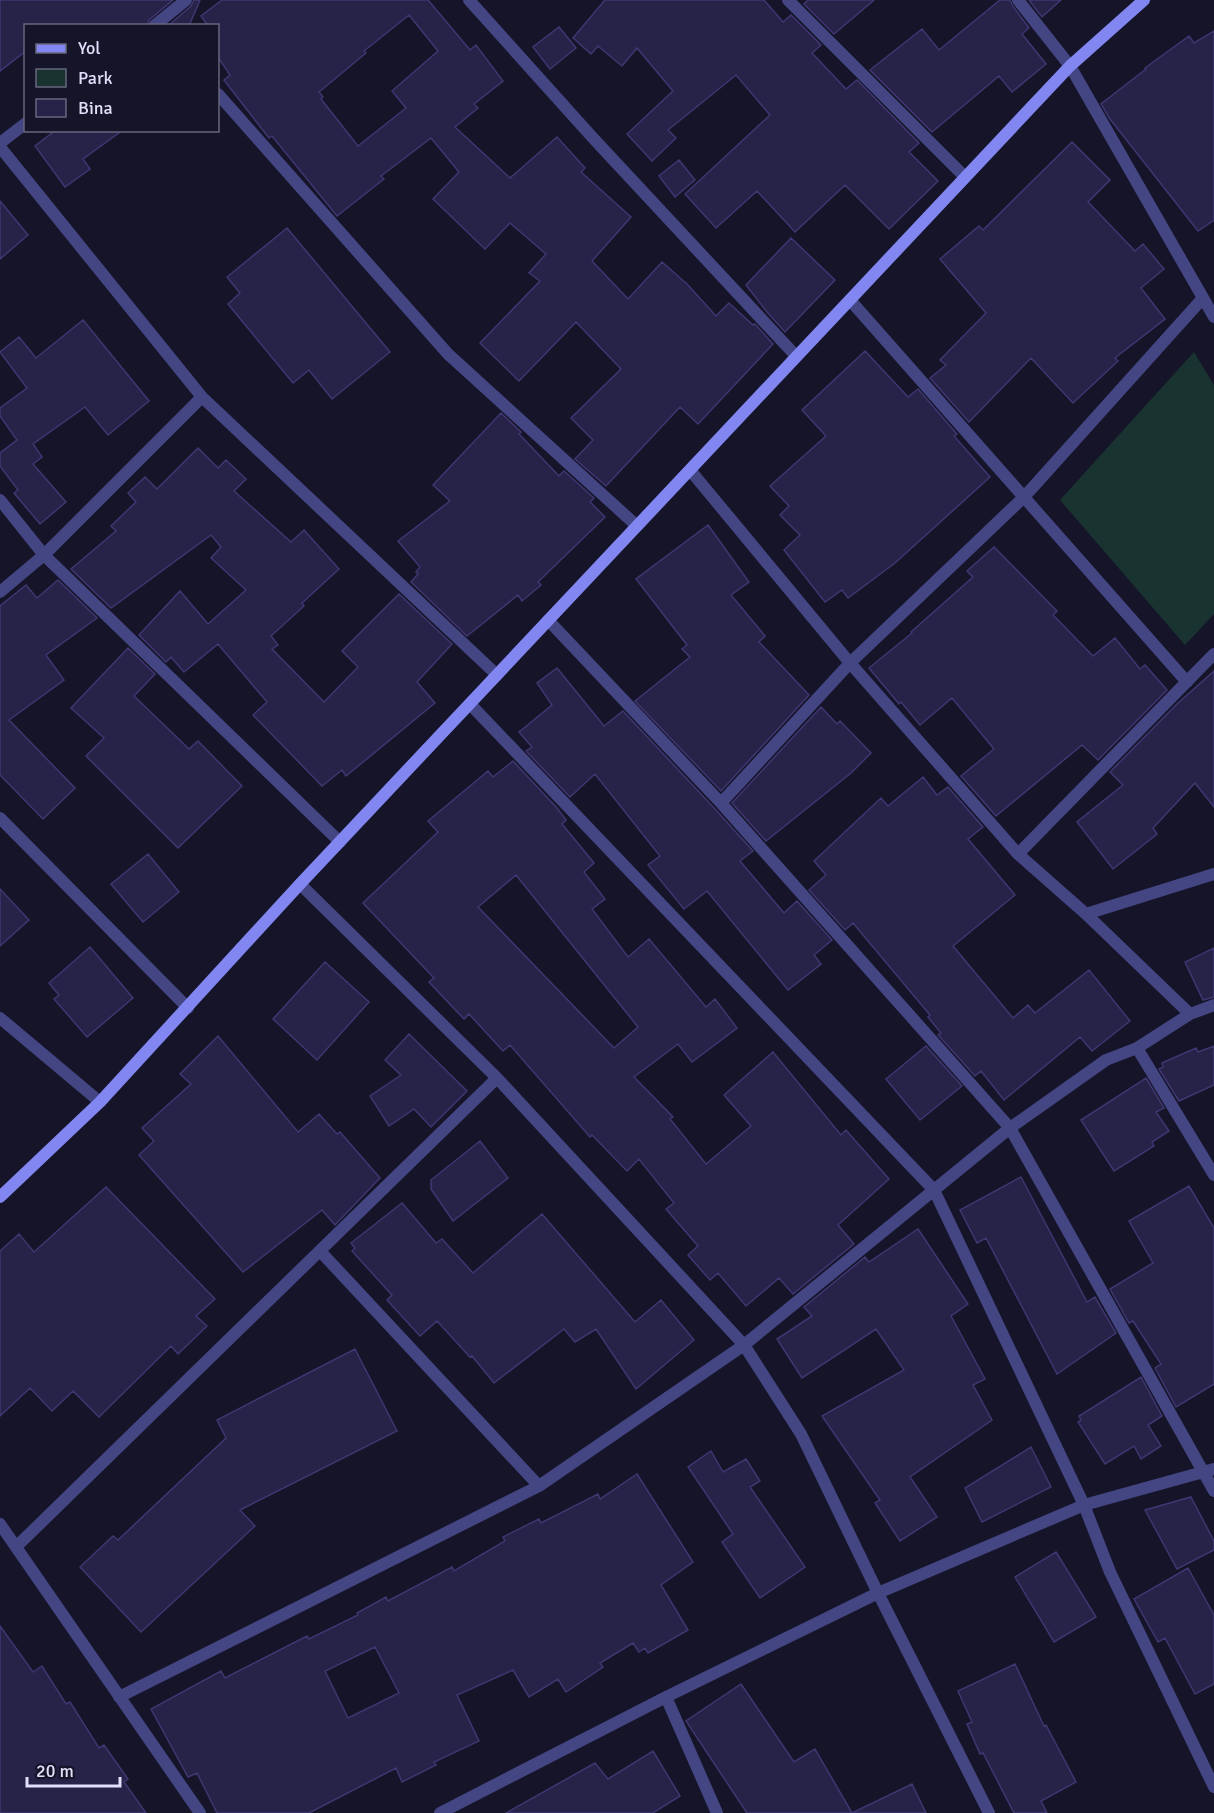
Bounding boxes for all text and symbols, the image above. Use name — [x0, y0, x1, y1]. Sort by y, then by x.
legend — [24, 24, 219, 132]
text: Yol — [78, 37, 101, 59]
text: Park — [78, 67, 113, 89]
text: Bina — [78, 97, 113, 119]
scale bar — [27, 1750, 120, 1788]
text: 20 m — [36, 1760, 74, 1782]

